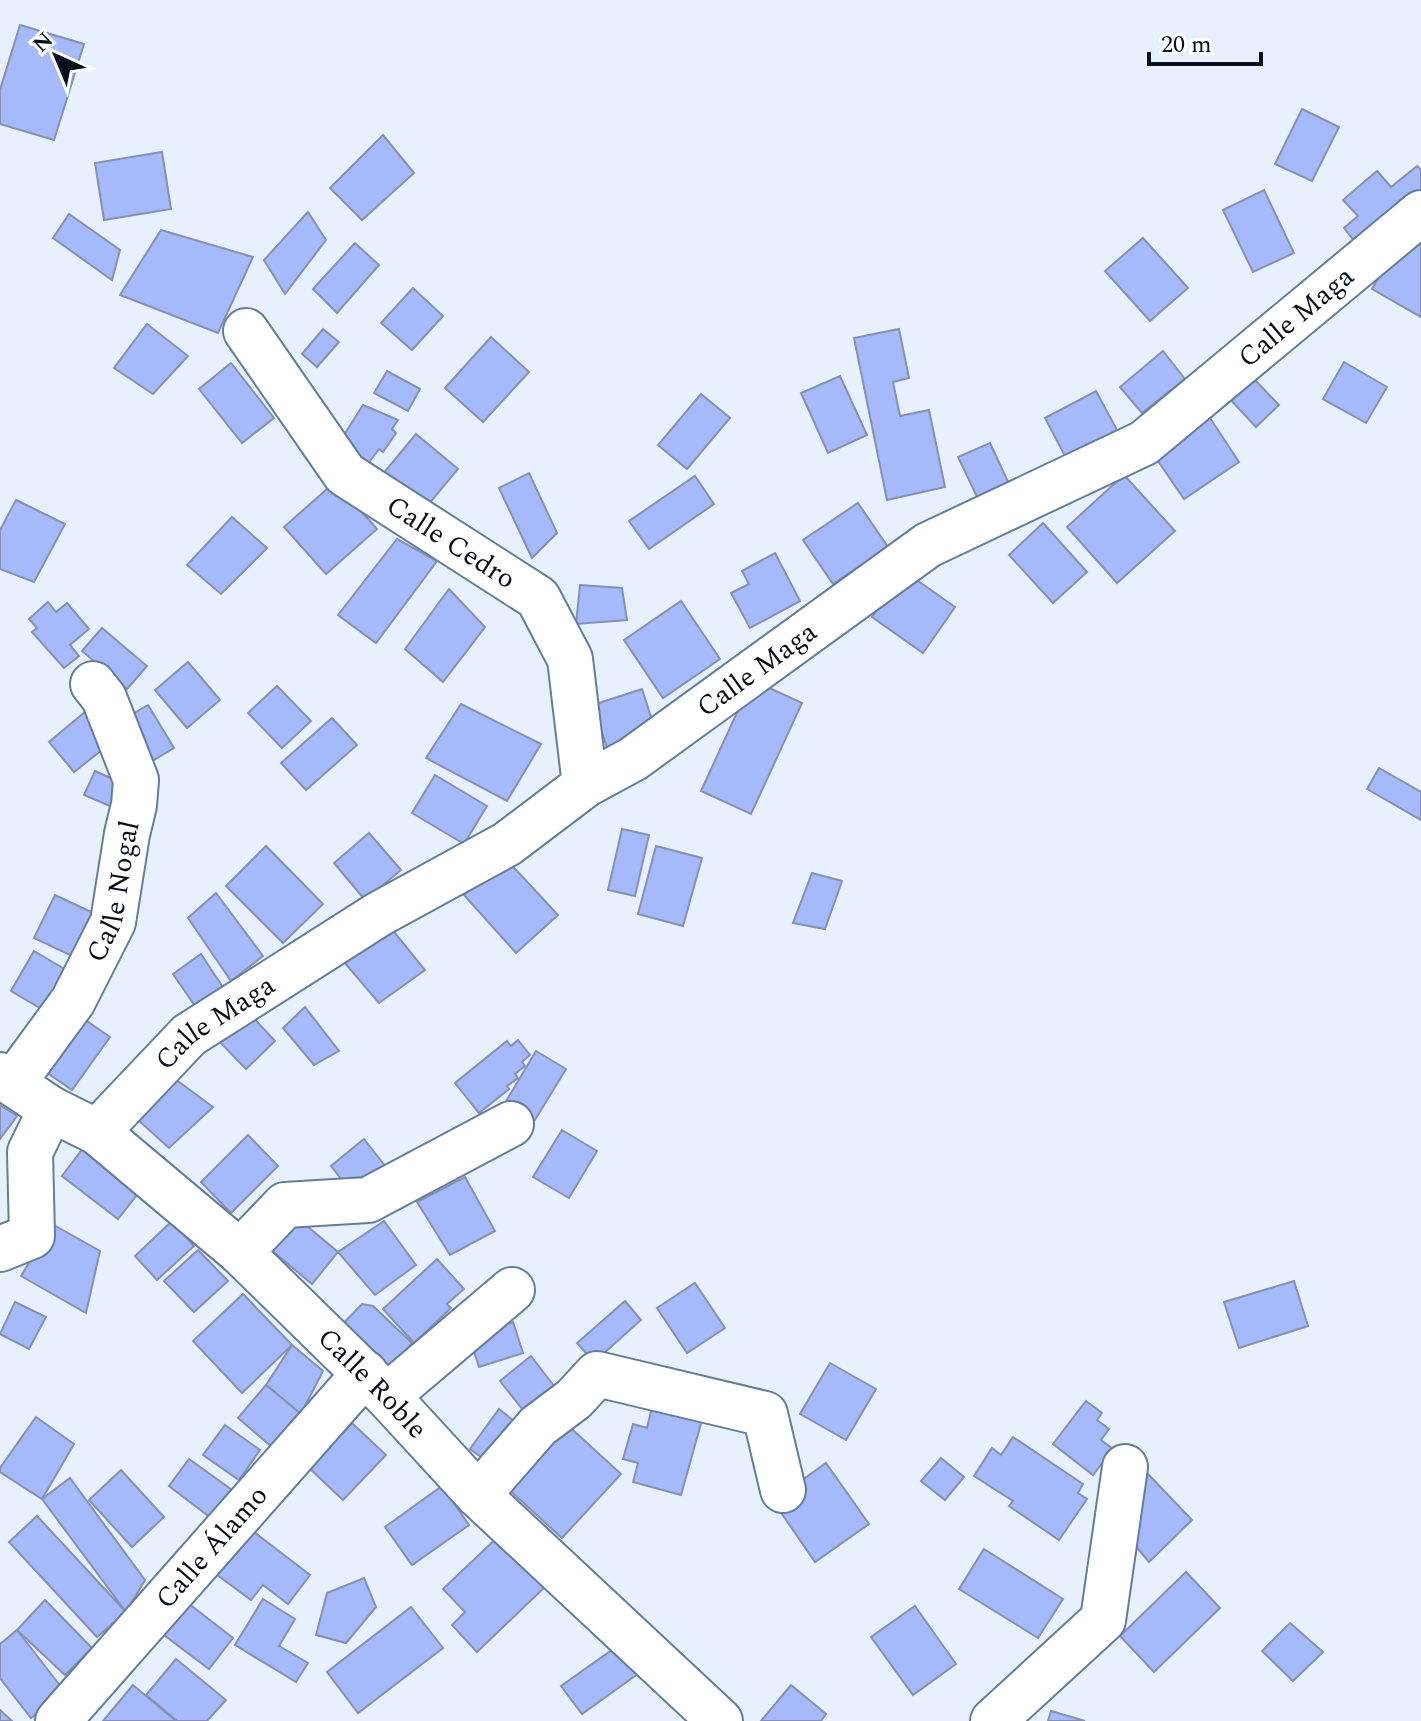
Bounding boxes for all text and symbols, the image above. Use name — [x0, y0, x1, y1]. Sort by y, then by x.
north arrow — [16, 16, 96, 96]
scale bar — [1149, 16, 1261, 66]
text: N — [25, 25, 61, 61]
text: 20 m — [1161, 27, 1212, 63]
street label: Calle Maga — [1228, 255, 1364, 378]
street label: Calle Cedro — [378, 484, 524, 600]
street label: Calle Maga — [687, 611, 826, 728]
street label: Calle Nogal — [74, 816, 151, 970]
street label: Calle Maga — [145, 964, 284, 1080]
street label: Calle Roble — [308, 1318, 438, 1449]
street label: Calle Álamo — [145, 1475, 278, 1619]

